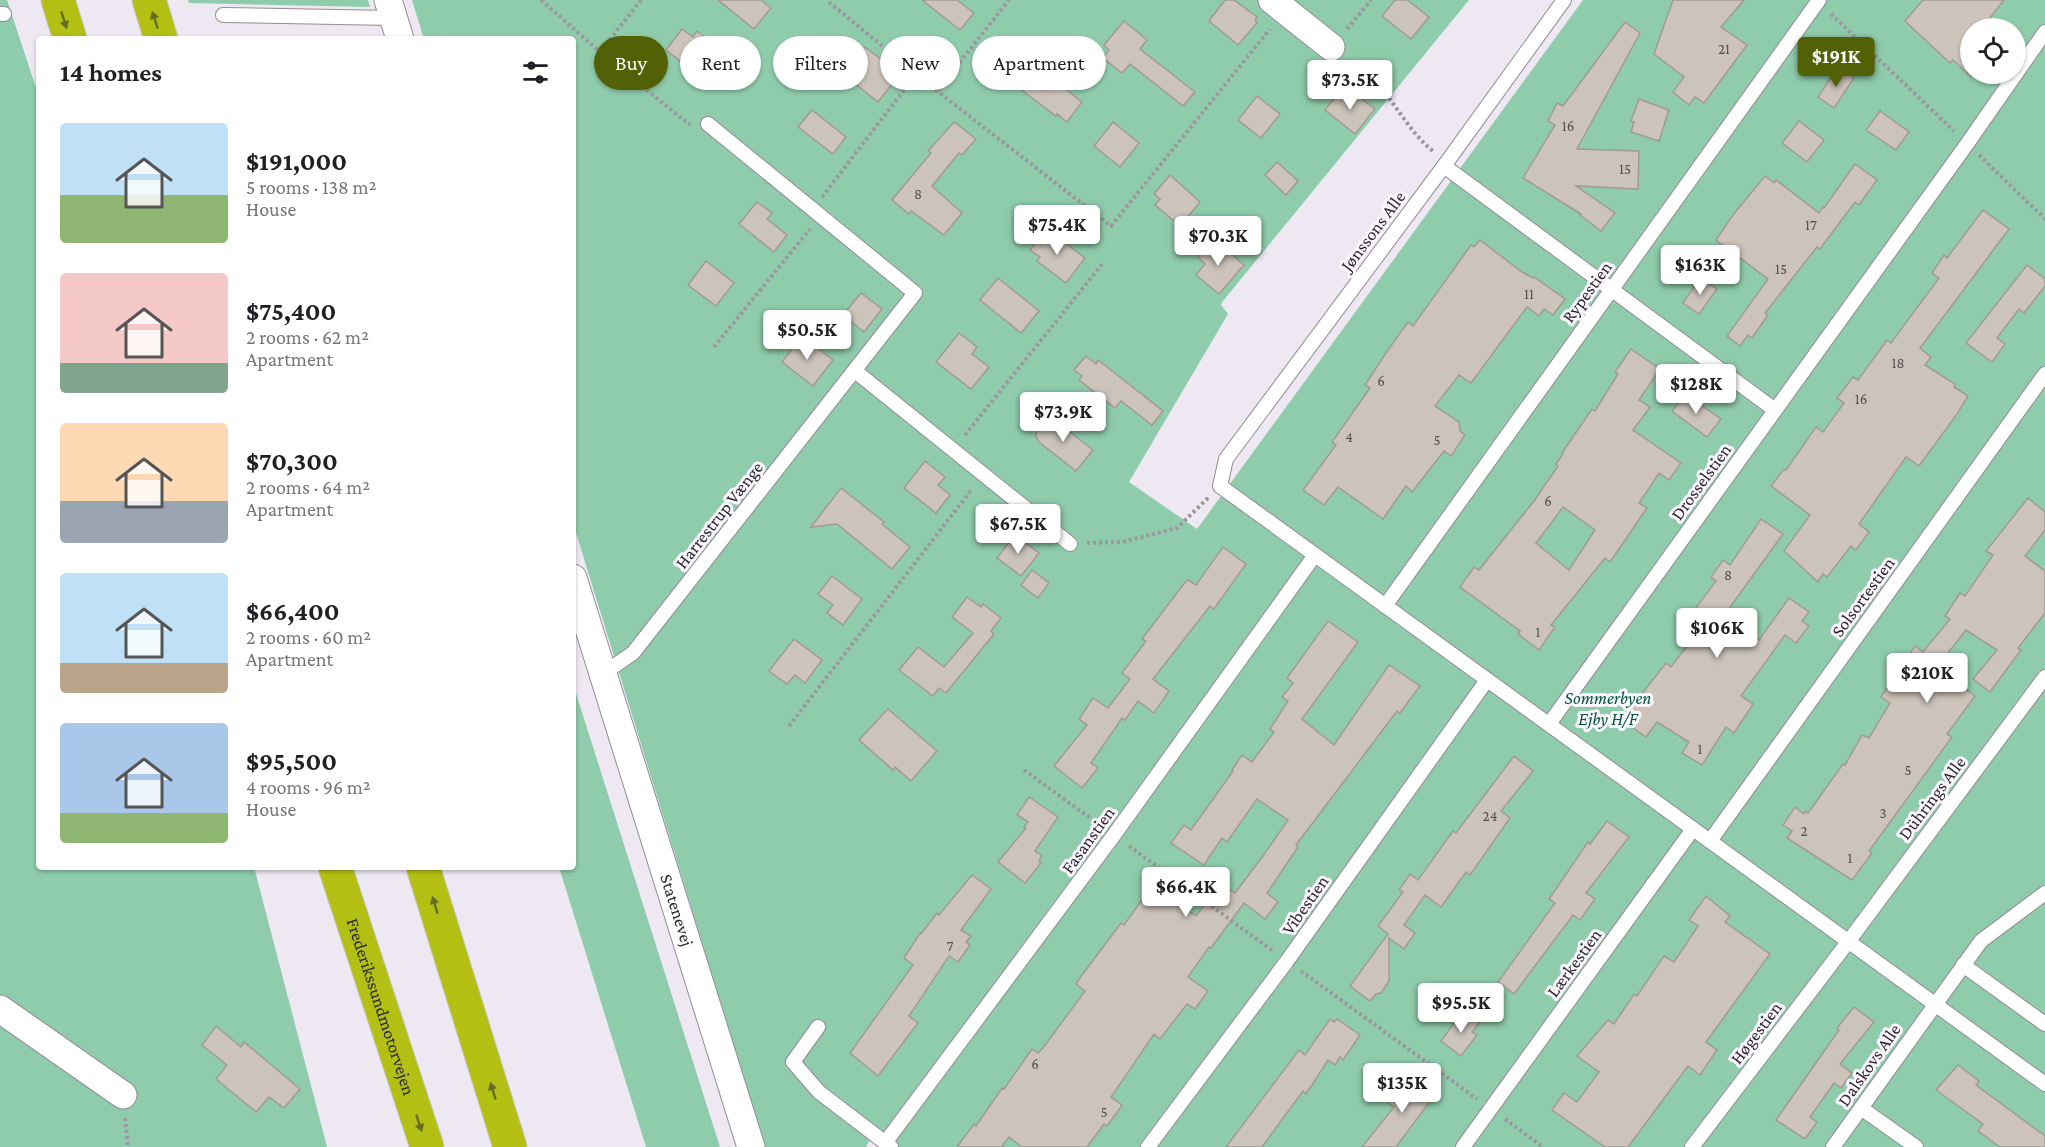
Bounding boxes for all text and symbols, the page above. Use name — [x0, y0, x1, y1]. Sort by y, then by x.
one-way arrow — [150, 10, 159, 28]
one-way arrow — [60, 11, 69, 29]
map controls — [1960, 18, 2026, 84]
button: locate — [1960, 18, 2026, 84]
chip: Buy — [594, 36, 668, 90]
chip: Rent — [680, 36, 761, 90]
chip: Filters — [773, 36, 868, 90]
chip: New — [880, 36, 960, 90]
chip: Apartment — [972, 36, 1106, 90]
pin: $191K — [1794, 37, 1878, 88]
house number: 21 — [1718, 41, 1730, 57]
text: $191K — [1812, 45, 1860, 67]
icon: filters — [519, 56, 552, 89]
text: 14 homes — [60, 58, 162, 87]
pin: $73.5K — [1301, 60, 1399, 111]
text: $73.5K — [1321, 68, 1379, 90]
house number: 16 — [1562, 118, 1574, 134]
icon: home — [108, 147, 180, 219]
text: $191,000 — [246, 147, 347, 176]
house number: 15 — [1619, 161, 1631, 177]
text: 5 rooms · 138 m² — [246, 176, 376, 198]
house number: 8 — [914, 186, 922, 202]
street label: Jønssons Alle — [1335, 187, 1410, 276]
text: House — [246, 198, 296, 220]
pin: $75.4K — [1008, 205, 1106, 256]
text: $75.4K — [1028, 213, 1086, 235]
pin: $70.3K — [1169, 216, 1267, 267]
house number: 17 — [1805, 217, 1817, 233]
text: $70.3K — [1188, 224, 1248, 246]
pin: $163K — [1658, 245, 1742, 296]
text: $163K — [1675, 253, 1725, 275]
street label: Rypestien — [1558, 257, 1616, 326]
house number: 15 — [1775, 261, 1787, 277]
house number: 11 — [1524, 286, 1534, 302]
icon: home — [108, 297, 180, 369]
text: $75,400 — [246, 297, 336, 326]
pin: $50.5K — [758, 310, 856, 361]
text: $50.5K — [777, 318, 837, 340]
text: 2 rooms · 62 m² — [246, 326, 369, 348]
text: Apartment — [246, 348, 333, 370]
house number: 18 — [1891, 355, 1905, 371]
pin: $128K — [1654, 364, 1738, 415]
text: $128K — [1670, 372, 1722, 394]
house number: 6 — [1377, 373, 1385, 389]
house number: 16 — [1855, 391, 1867, 407]
pin: $73.9K — [1014, 392, 1112, 443]
text: $73.9K — [1034, 400, 1092, 422]
house number: 4 — [1345, 429, 1353, 445]
house number: 5 — [1433, 432, 1441, 448]
street label: Drosselstien — [1667, 440, 1735, 524]
icon: home — [108, 447, 180, 519]
text: $70,300 — [246, 447, 338, 476]
street label: Harrestrup Vænge — [671, 457, 767, 572]
text: 2 rooms · 64 m² — [246, 476, 370, 498]
house number: 6 — [1544, 493, 1552, 509]
text: Apartment — [246, 498, 333, 520]
pin: $67.5K — [969, 504, 1067, 555]
text: $67.5K — [990, 512, 1047, 534]
street label: Solsortestien — [1827, 553, 1899, 641]
house number: 8 — [1724, 567, 1732, 583]
icon: home — [108, 597, 180, 669]
text: $66,400 — [246, 597, 340, 626]
pin: $106K — [1675, 608, 1759, 659]
text: $106K — [1690, 616, 1744, 638]
house number: 1 — [1536, 624, 1541, 640]
text: 2 rooms · 60 m² — [246, 626, 371, 648]
text: Apartment — [246, 648, 333, 670]
pin: $210K — [1885, 653, 1969, 704]
text: $210K — [1901, 661, 1953, 683]
park label: Sommerbyen Ejby H/F — [1565, 688, 1651, 730]
house number: 1 — [1698, 741, 1703, 757]
icon: home — [108, 747, 180, 819]
text: $95,500 — [246, 747, 337, 776]
street label: Dührings Alle — [1894, 753, 1970, 843]
house number: 5 — [1904, 762, 1912, 778]
text: 4 rooms · 96 m² — [246, 776, 371, 798]
text: House — [246, 798, 296, 820]
street label: Fasanstien — [1057, 803, 1119, 877]
house number: 3 — [1879, 805, 1887, 821]
house number: 24 — [1483, 808, 1497, 824]
house number: 2 — [1800, 823, 1808, 839]
house number: 1 — [1848, 850, 1853, 866]
pin: $66.4K — [1137, 867, 1235, 918]
street label: Vibestien — [1278, 871, 1333, 938]
street label: Statenevej — [656, 872, 698, 949]
text: $66.4K — [1156, 875, 1216, 897]
one-way arrow — [430, 896, 439, 914]
street label: Frederikssundmotorvejen — [342, 915, 419, 1098]
street label: Lærkestien — [1543, 925, 1606, 1001]
house number: 7 — [947, 938, 954, 954]
pin: $95.5K — [1412, 983, 1510, 1034]
text: $95.5K — [1432, 991, 1490, 1013]
street label: Høgestien — [1726, 998, 1786, 1068]
street label: Dalskovs Alle — [1833, 1020, 1905, 1110]
house number: 6 — [1031, 1056, 1039, 1072]
pin: $135K — [1360, 1063, 1444, 1114]
text: $135K — [1377, 1071, 1427, 1093]
one-way arrow — [488, 1082, 497, 1100]
house number: 5 — [1100, 1104, 1108, 1120]
one-way arrow — [415, 1114, 424, 1132]

